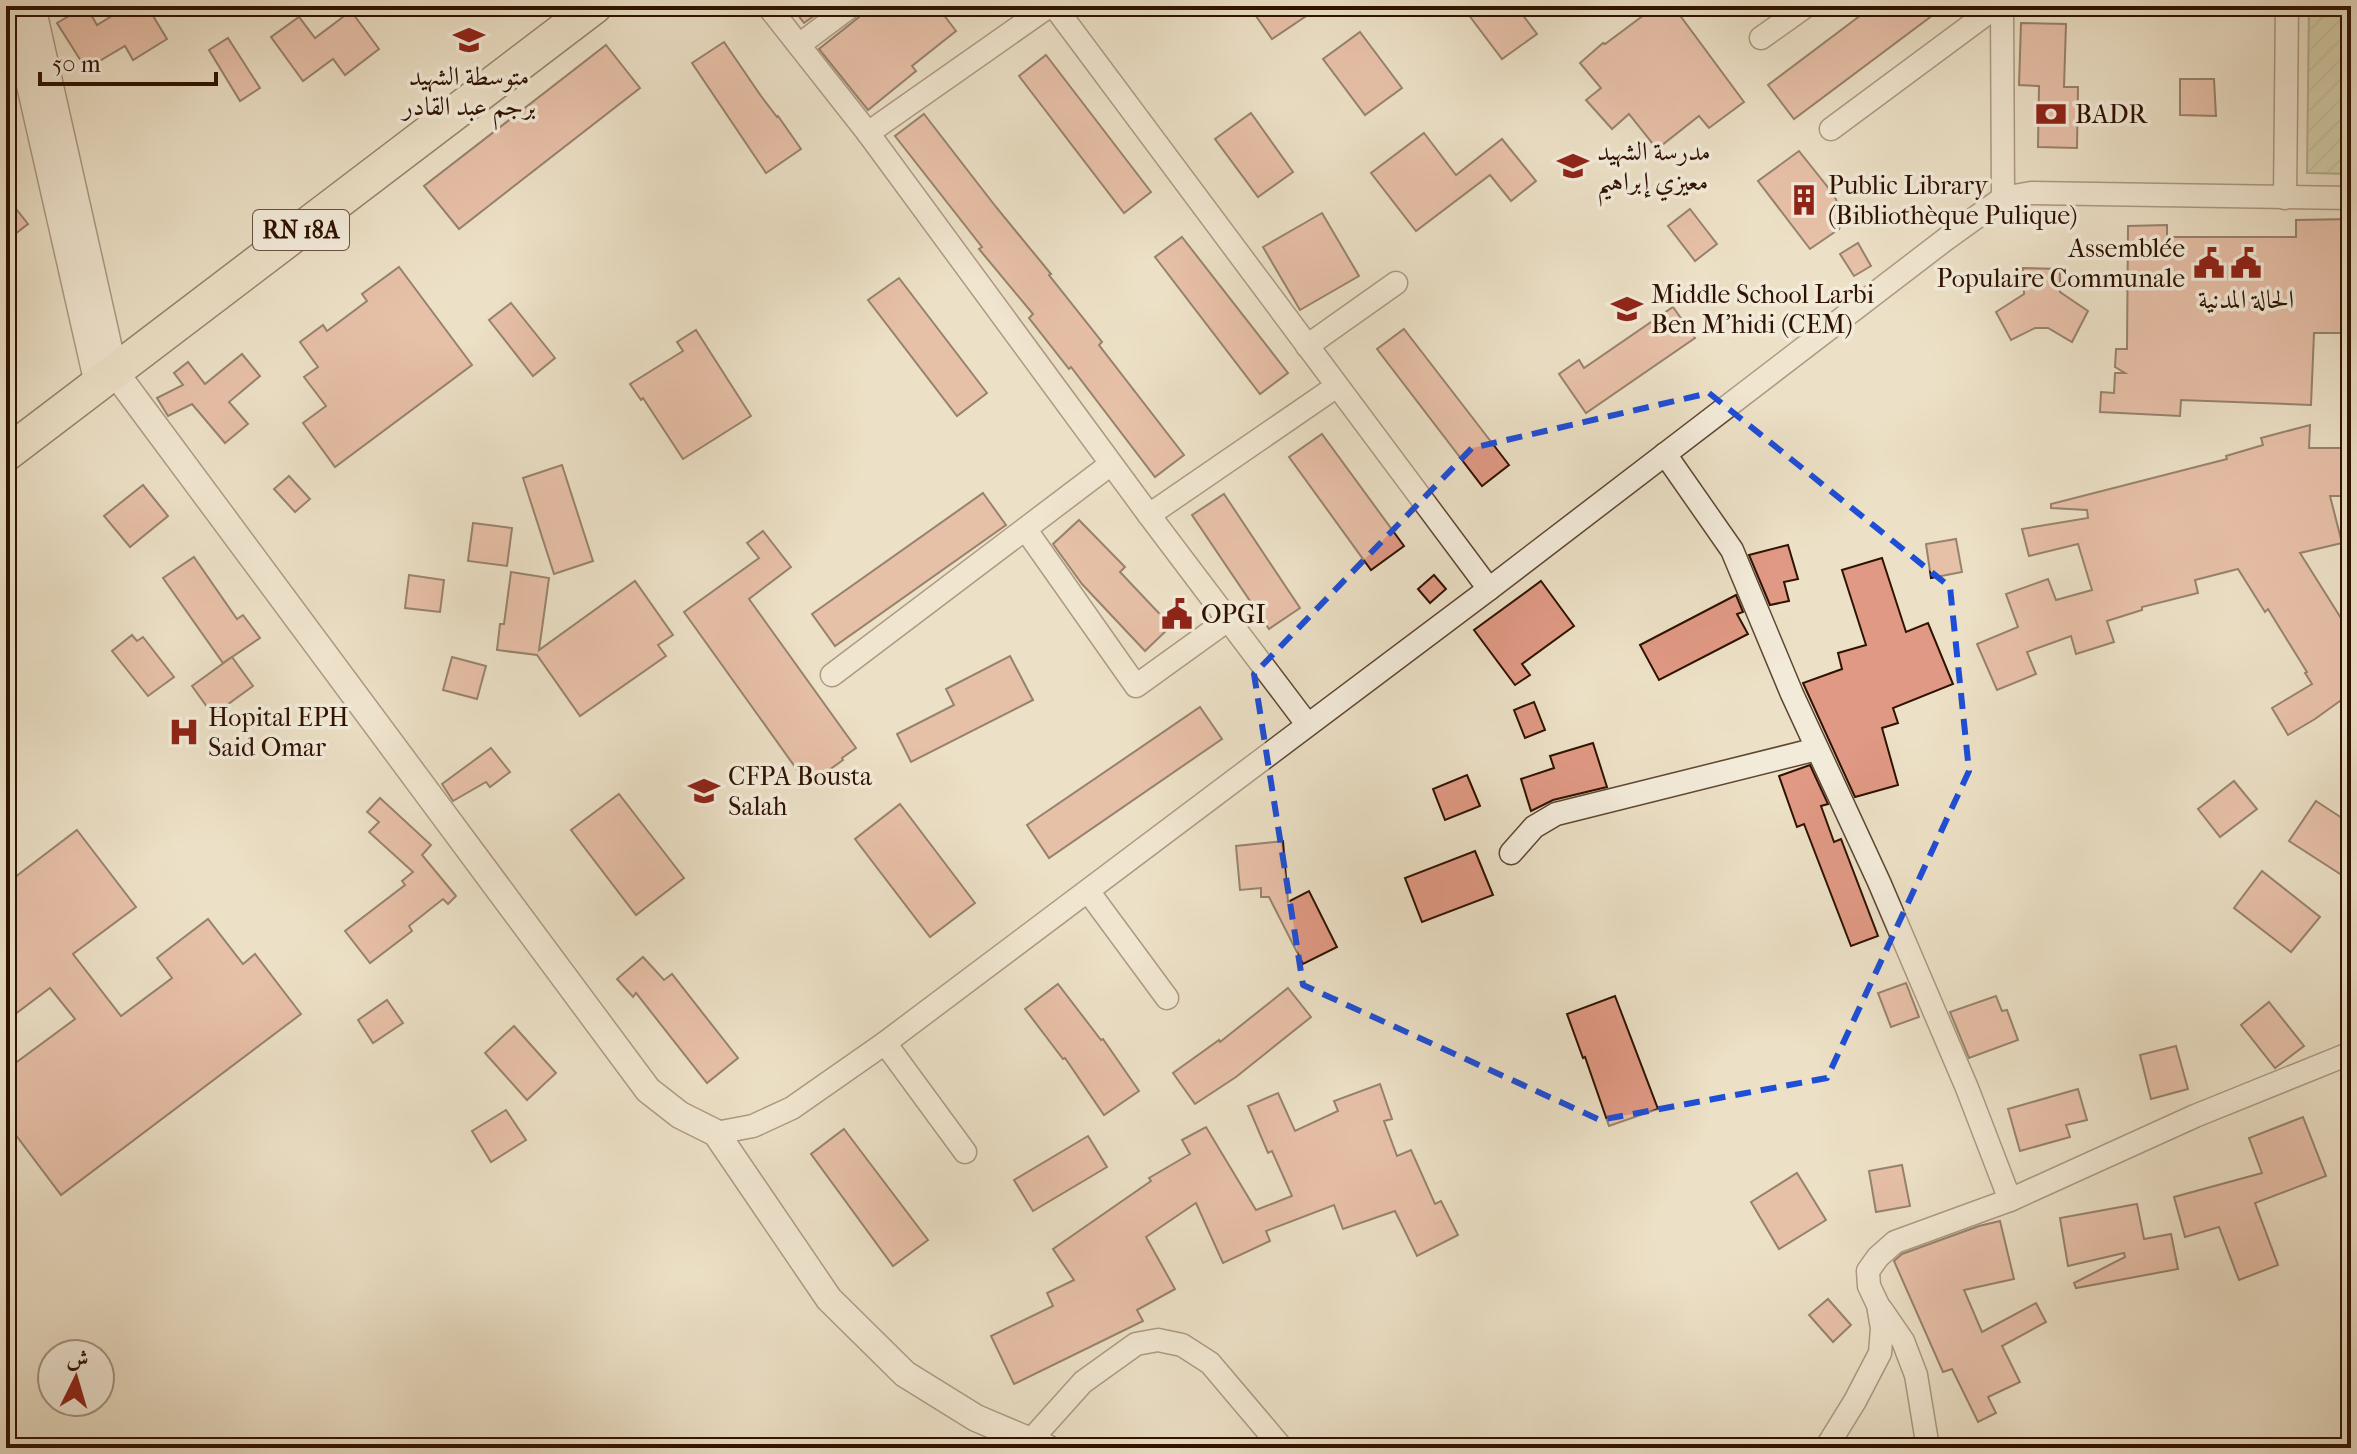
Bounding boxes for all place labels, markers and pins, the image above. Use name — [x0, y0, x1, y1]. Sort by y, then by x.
school or university icon: متوسطة الشهيد برجم عبد القادر — [452, 23, 486, 57]
place label: متوسطة الشهيد برجم عبد القادر — [399, 61, 536, 131]
bank icon: BADR — [2034, 97, 2068, 131]
place label: BADR — [2075, 99, 2148, 130]
place label: مدرسة الشهيد معيزي إبراهيم — [1597, 136, 1711, 207]
school or university icon: مدرسة الشهيد معيزي إبراهيم — [1556, 149, 1590, 183]
place label: Public Library (Bibliothèque Pulique) — [1828, 170, 2077, 231]
building icon: Public Library (Bibliothèque Pulique) — [1787, 183, 1821, 217]
place label: Assemblée Populaire Communale — [1937, 233, 2185, 294]
public building icon: Assemblée Populaire Communale — [2192, 246, 2226, 280]
public building icon: الحالة المدنية — [2229, 246, 2263, 280]
place label: Middle School Larbi Ben M'hidi (CEM) — [1651, 279, 1875, 340]
place label: الحالة المدنية — [2198, 284, 2294, 315]
school or university icon: Middle School Larbi Ben M'hidi (CEM) — [1610, 292, 1644, 326]
public building icon: OPGI — [1160, 597, 1194, 631]
place label: OPGI — [1201, 599, 1266, 630]
place label: Hopital EPH Said Omar — [208, 702, 349, 763]
hospital icon: Hopital EPH Said Omar — [167, 715, 201, 749]
place label: CFPA Bousta Salah — [728, 761, 873, 822]
school or university icon: CFPA Bousta Salah — [687, 774, 721, 808]

